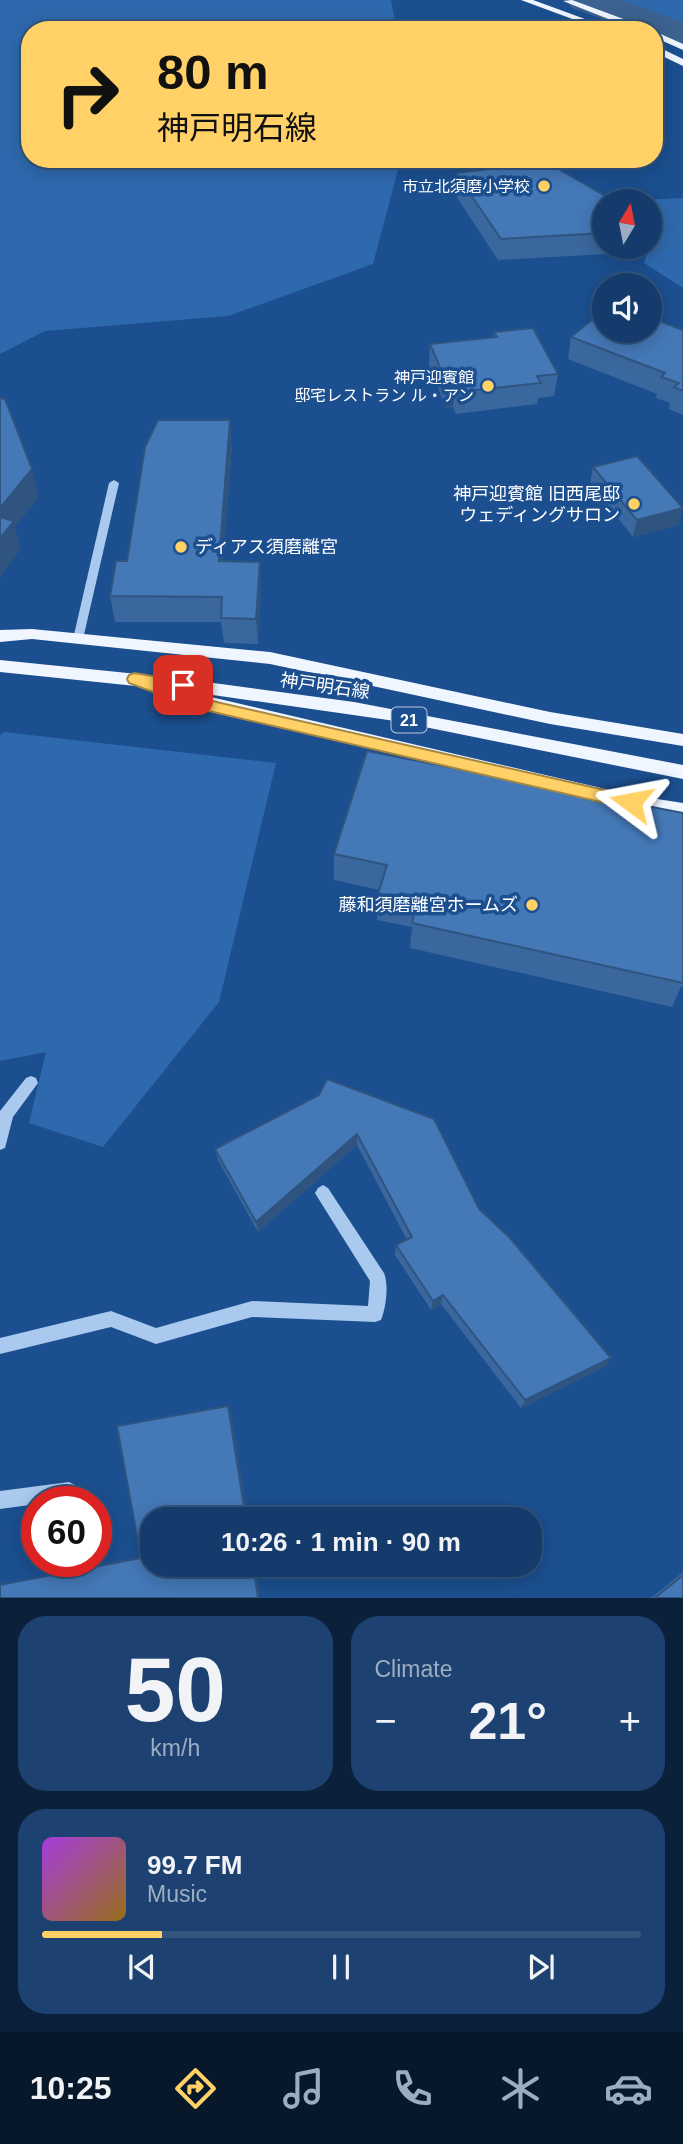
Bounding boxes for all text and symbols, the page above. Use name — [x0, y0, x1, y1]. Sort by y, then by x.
text: 80 m — [157, 45, 269, 99]
icon: right — [42, 49, 133, 140]
text: 神戸明石線 — [157, 110, 317, 146]
place label: 市立北須磨小学校 — [402, 178, 530, 195]
marker: 市立北須磨小学校 — [536, 178, 552, 194]
north arrow — [592, 189, 662, 259]
map controls — [592, 189, 662, 343]
button: sound — [592, 273, 662, 343]
place label: 神戸迎賓館 邸宅レストラン ル・アン — [294, 369, 474, 404]
marker: 神戸迎賓館 邸宅レストラン ル・アン — [480, 378, 496, 394]
place label: 神戸迎賓館 旧西尾邸 ウェディングサロン — [453, 484, 620, 525]
marker: 神戸迎賓館 旧西尾邸 ウェディングサロン — [626, 496, 642, 512]
place label: ディアス須磨離宮 — [195, 537, 338, 557]
marker: ディアス須磨離宮 — [173, 539, 189, 555]
pin — [153, 655, 213, 715]
icon: arrive — [164, 666, 202, 704]
street label: 神戸明石線 — [279, 670, 371, 702]
road number: 21 — [392, 708, 426, 733]
position arrow — [594, 765, 668, 839]
place label: 藤和須磨離宮ホームズ — [339, 895, 518, 915]
marker: 藤和須磨離宮ホームズ — [524, 897, 540, 913]
speed limit sign: 60 — [21, 1486, 112, 1577]
text: 10:26 · 1 min · 90 m — [221, 1527, 461, 1557]
text: 50 — [125, 1639, 226, 1740]
text: Climate — [375, 1656, 452, 1682]
text: 21° — [468, 1692, 547, 1750]
text: − — [375, 1700, 397, 1742]
text: + — [619, 1700, 641, 1742]
text: km/h — [150, 1735, 200, 1761]
text: 99.7 FM — [147, 1850, 242, 1880]
text: Music — [147, 1881, 207, 1907]
icon: previous — [123, 1948, 161, 1986]
icon: pause — [322, 1948, 360, 1986]
icon: next — [522, 1948, 560, 1986]
icon: directions — [171, 2064, 220, 2113]
icon: music — [279, 2064, 328, 2113]
icon: phone — [388, 2064, 437, 2113]
icon: climate — [496, 2064, 545, 2113]
icon: car — [604, 2064, 653, 2113]
text: 10:25 — [30, 2070, 112, 2106]

